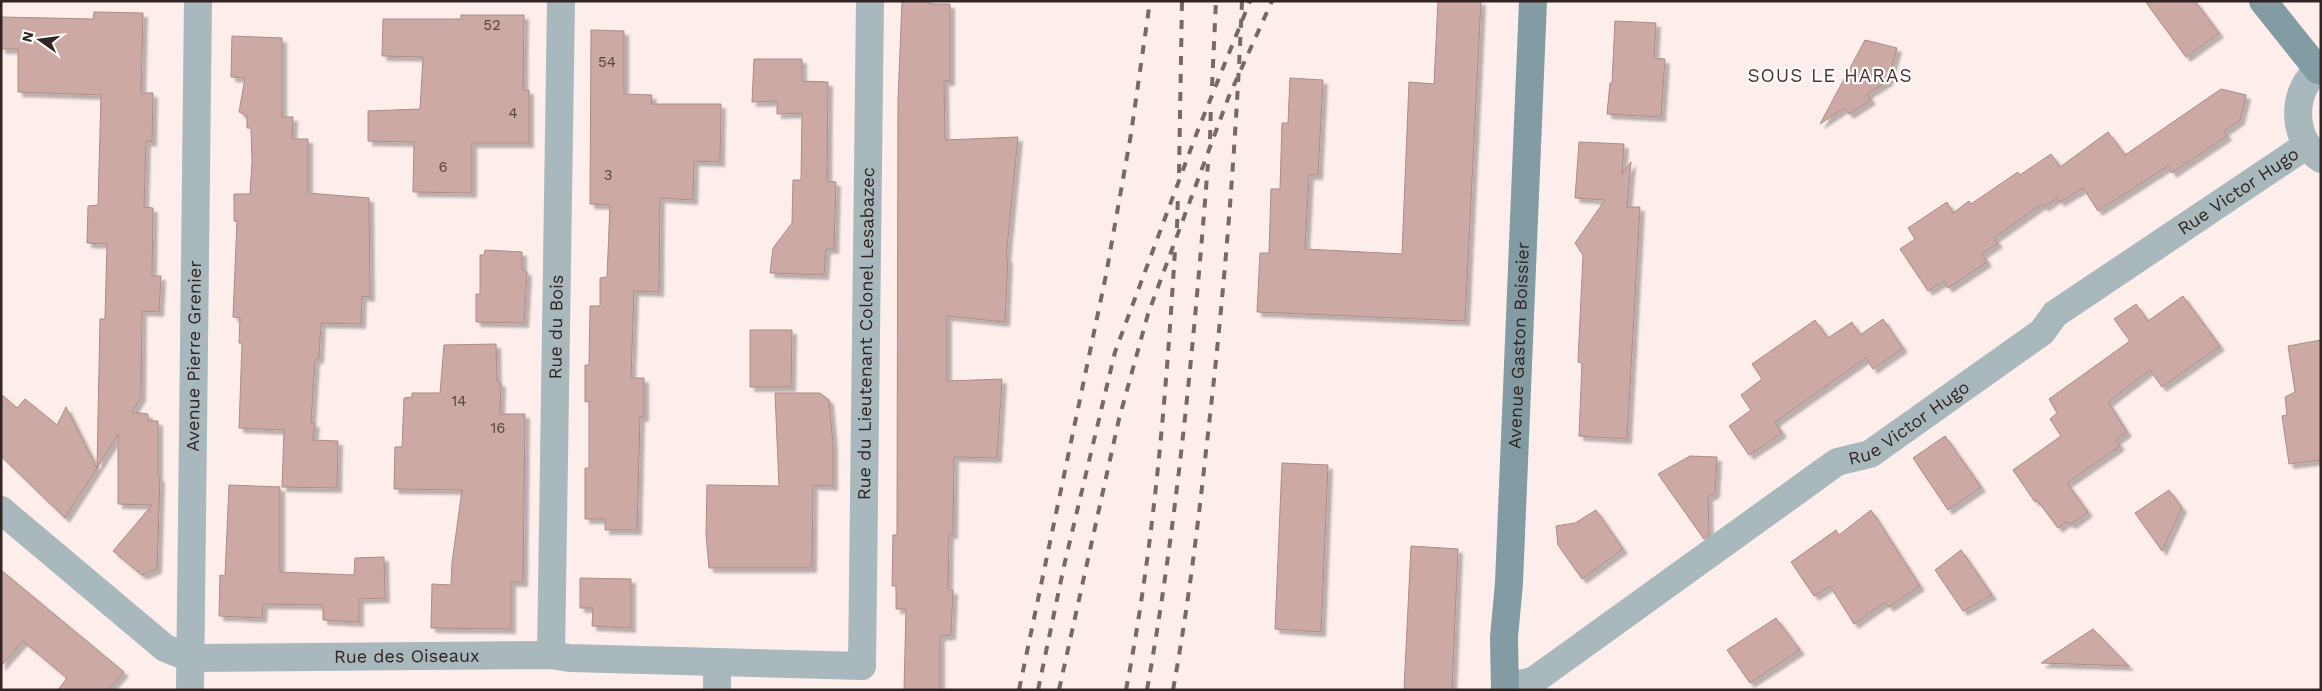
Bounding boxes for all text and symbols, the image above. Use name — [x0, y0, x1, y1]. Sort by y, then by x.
north arrow — [15, 15, 65, 65]
house number: 52 — [483, 16, 501, 34]
text: N — [18, 30, 36, 44]
house number: 54 — [598, 53, 616, 71]
district label: SOUS LE HARAS — [1747, 64, 1913, 87]
house number: 4 — [508, 104, 518, 122]
street label: Rue Victor Hugo — [2173, 143, 2303, 239]
house number: 6 — [438, 158, 448, 176]
house number: 3 — [604, 166, 612, 184]
street label: Rue du Lieutenant Colonel Lesabazec — [853, 167, 878, 500]
street label: Avenue Gaston Boissier — [1504, 241, 1533, 449]
street label: Avenue Pierre Grenier — [182, 260, 205, 452]
street label: Rue du Bois — [544, 274, 567, 380]
street label: Rue Victor Hugo — [1846, 376, 1973, 469]
house number: 14 — [451, 392, 467, 410]
house number: 16 — [491, 419, 505, 437]
street label: Rue des Oiseaux — [334, 645, 480, 667]

